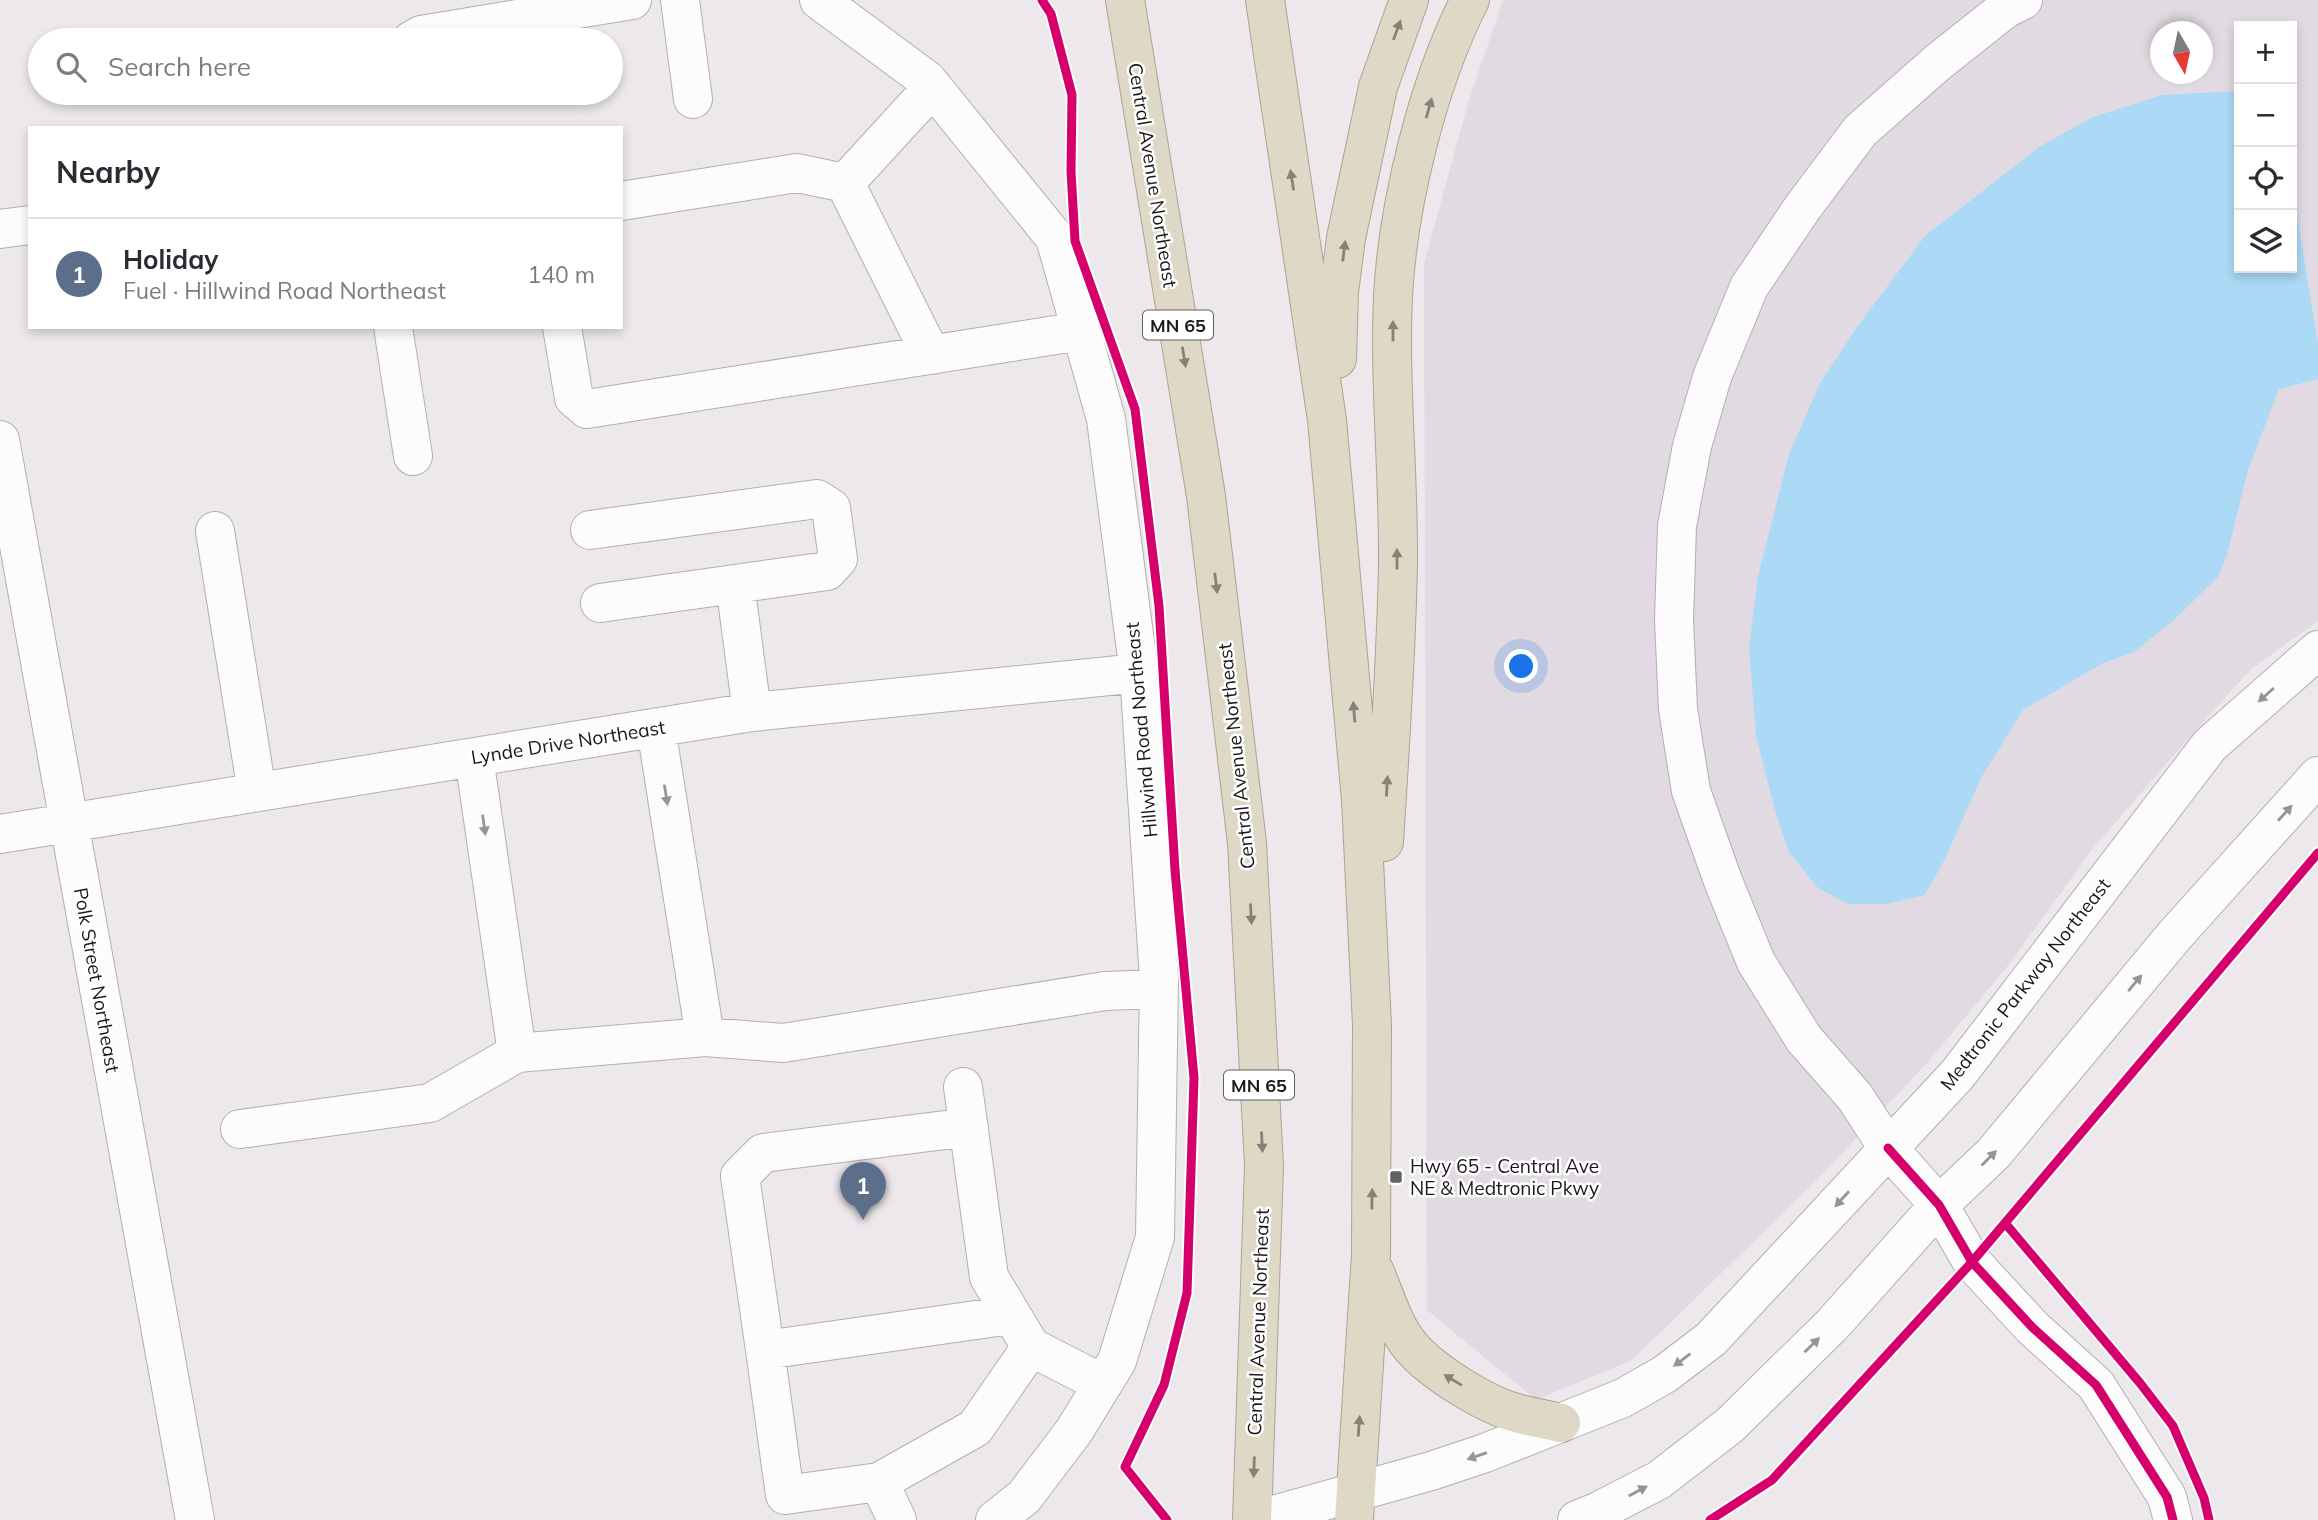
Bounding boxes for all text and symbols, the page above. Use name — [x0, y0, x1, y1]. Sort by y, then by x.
one-way arrow — [1392, 20, 1403, 41]
north arrow — [2150, 21, 2213, 84]
map controls — [2234, 21, 2297, 273]
button: + — [2234, 21, 2297, 84]
search box — [28, 28, 623, 105]
icon: search — [52, 48, 90, 86]
text: Search here — [108, 50, 251, 83]
street label: Central Avenue Northeast — [1123, 61, 1183, 289]
button: − — [2234, 84, 2297, 147]
one-way arrow — [1425, 97, 1435, 118]
button: locate — [2234, 147, 2297, 210]
text: Nearby — [56, 153, 160, 191]
one-way arrow — [1286, 169, 1297, 191]
button: layers — [2234, 210, 2297, 273]
one-way arrow — [1339, 240, 1350, 262]
text: Holiday — [123, 243, 218, 276]
text: 1 — [72, 260, 86, 289]
text: 140 m — [527, 260, 595, 289]
text: Fuel · Hillwind Road Northeast — [123, 276, 446, 305]
road number: MN 65 — [1143, 310, 1213, 340]
one-way arrow — [1387, 320, 1399, 342]
one-way arrow — [1179, 346, 1190, 368]
one-way arrow — [1391, 547, 1403, 569]
one-way arrow — [1211, 572, 1222, 594]
street label: Hillwind Road Northeast — [1120, 621, 1162, 839]
street label: Central Avenue Northeast — [1212, 641, 1260, 870]
your location — [1504, 649, 1538, 683]
one-way arrow — [2258, 687, 2275, 702]
one-way arrow — [1348, 701, 1359, 723]
street label: Lynde Drive Northeast — [469, 715, 667, 769]
one-way arrow — [1382, 775, 1393, 797]
one-way arrow — [661, 784, 672, 806]
one-way arrow — [2277, 804, 2293, 822]
one-way arrow — [479, 814, 490, 836]
street label: Medtronic Parkway Northeast — [1935, 873, 2116, 1095]
street label: Polk Street Northeast — [69, 886, 125, 1075]
one-way arrow — [1246, 904, 1257, 926]
one-way arrow — [2127, 975, 2142, 992]
road number: MN 65 — [1224, 1070, 1294, 1100]
one-way arrow — [1257, 1131, 1268, 1153]
one-way arrow — [1980, 1149, 1997, 1166]
place label: Hwy 65 - Central Ave NE & Medtronic Pkwy — [1410, 1154, 1599, 1200]
pin: 1 — [840, 1162, 886, 1220]
marker: Hwy 65 - Central Ave NE & Medtronic Pkwy — [1388, 1169, 1404, 1185]
one-way arrow — [1366, 1188, 1377, 1210]
one-way arrow — [1834, 1190, 1850, 1207]
street label: Central Avenue Northeast — [1242, 1208, 1274, 1436]
one-way arrow — [1803, 1336, 1820, 1353]
one-way arrow — [1673, 1353, 1691, 1367]
one-way arrow — [1443, 1374, 1462, 1387]
one-way arrow — [1354, 1415, 1365, 1437]
one-way arrow — [1466, 1451, 1487, 1462]
one-way arrow — [1248, 1456, 1259, 1478]
one-way arrow — [1628, 1485, 1648, 1496]

